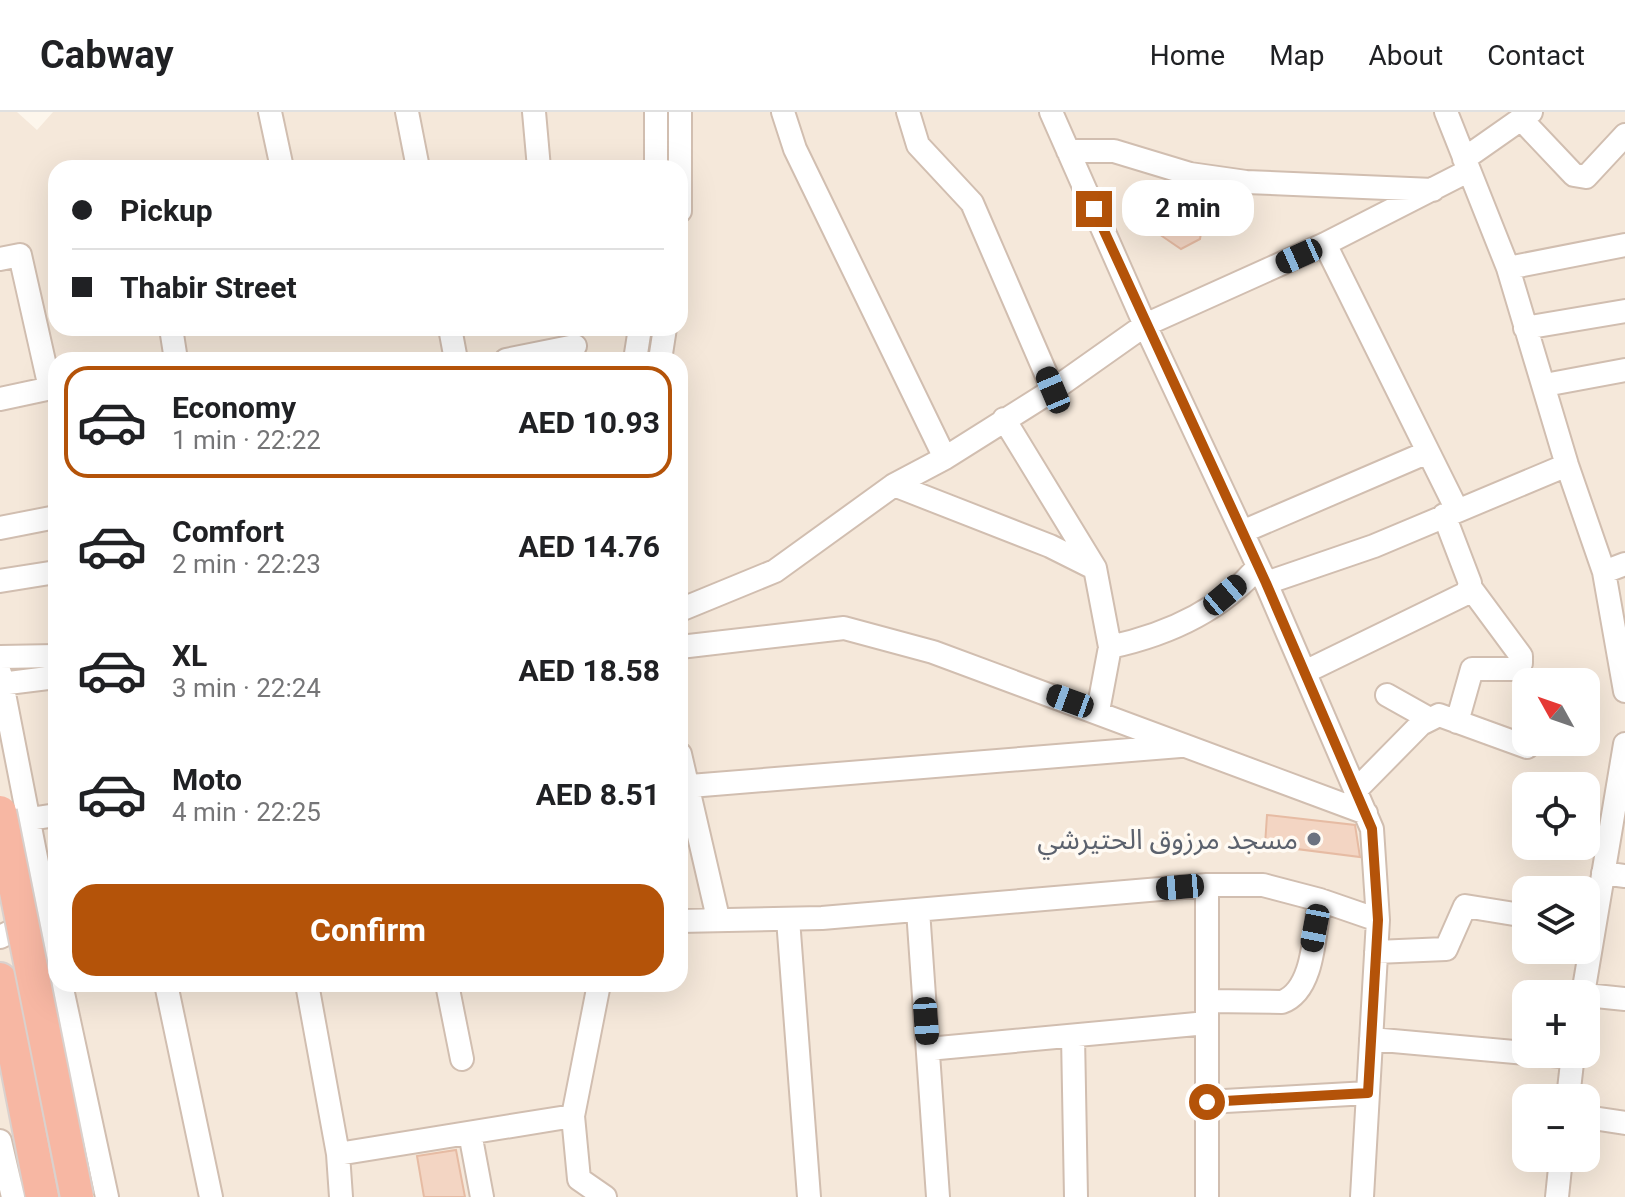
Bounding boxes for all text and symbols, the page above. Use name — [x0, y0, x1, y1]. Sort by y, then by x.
text: Cabway — [40, 33, 174, 77]
text: Home — [1150, 39, 1225, 72]
text: Map — [1269, 39, 1325, 72]
text: About — [1369, 39, 1443, 72]
text: Contact — [1487, 39, 1585, 72]
callout: 2 min — [1122, 181, 1254, 237]
route end — [1076, 191, 1112, 227]
text: Pickup — [120, 193, 213, 228]
text: 2 min — [1155, 193, 1221, 223]
car — [1272, 235, 1326, 277]
text: Thabir Street — [120, 270, 297, 305]
car — [1033, 363, 1073, 417]
icon: car — [76, 386, 148, 458]
text: Economy — [172, 390, 296, 425]
text: AED 10.93 — [518, 405, 660, 440]
text: 1 min · 22:22 — [172, 425, 321, 455]
icon: car — [76, 510, 148, 582]
text: Comfort — [172, 514, 284, 549]
text: AED 14.76 — [518, 529, 660, 564]
text: 2 min · 22:23 — [172, 549, 321, 579]
car — [1199, 570, 1251, 620]
icon: car — [76, 634, 148, 706]
text: XL — [172, 638, 207, 673]
text: AED 18.58 — [518, 653, 660, 688]
north arrow — [1512, 668, 1600, 756]
map controls — [1512, 668, 1600, 1172]
text: 3 min · 22:24 — [172, 673, 321, 703]
car — [1043, 682, 1097, 720]
icon: car — [76, 758, 148, 830]
text: Moto — [172, 762, 242, 797]
button: locate — [1512, 772, 1600, 860]
text: AED 8.51 — [536, 777, 660, 812]
text: 4 min · 22:25 — [172, 797, 321, 827]
place label: مسجد مرزوق الحتيرشي — [1037, 823, 1298, 860]
marker: مسجد مرزوق الحتيرشي — [1305, 830, 1323, 848]
car — [1155, 873, 1205, 901]
button: layers — [1512, 876, 1600, 964]
button: Confirm — [72, 884, 664, 976]
car — [1299, 902, 1331, 954]
button: + — [1512, 980, 1600, 1068]
car — [912, 996, 940, 1046]
route start — [1189, 1084, 1225, 1120]
button: − — [1512, 1084, 1600, 1172]

